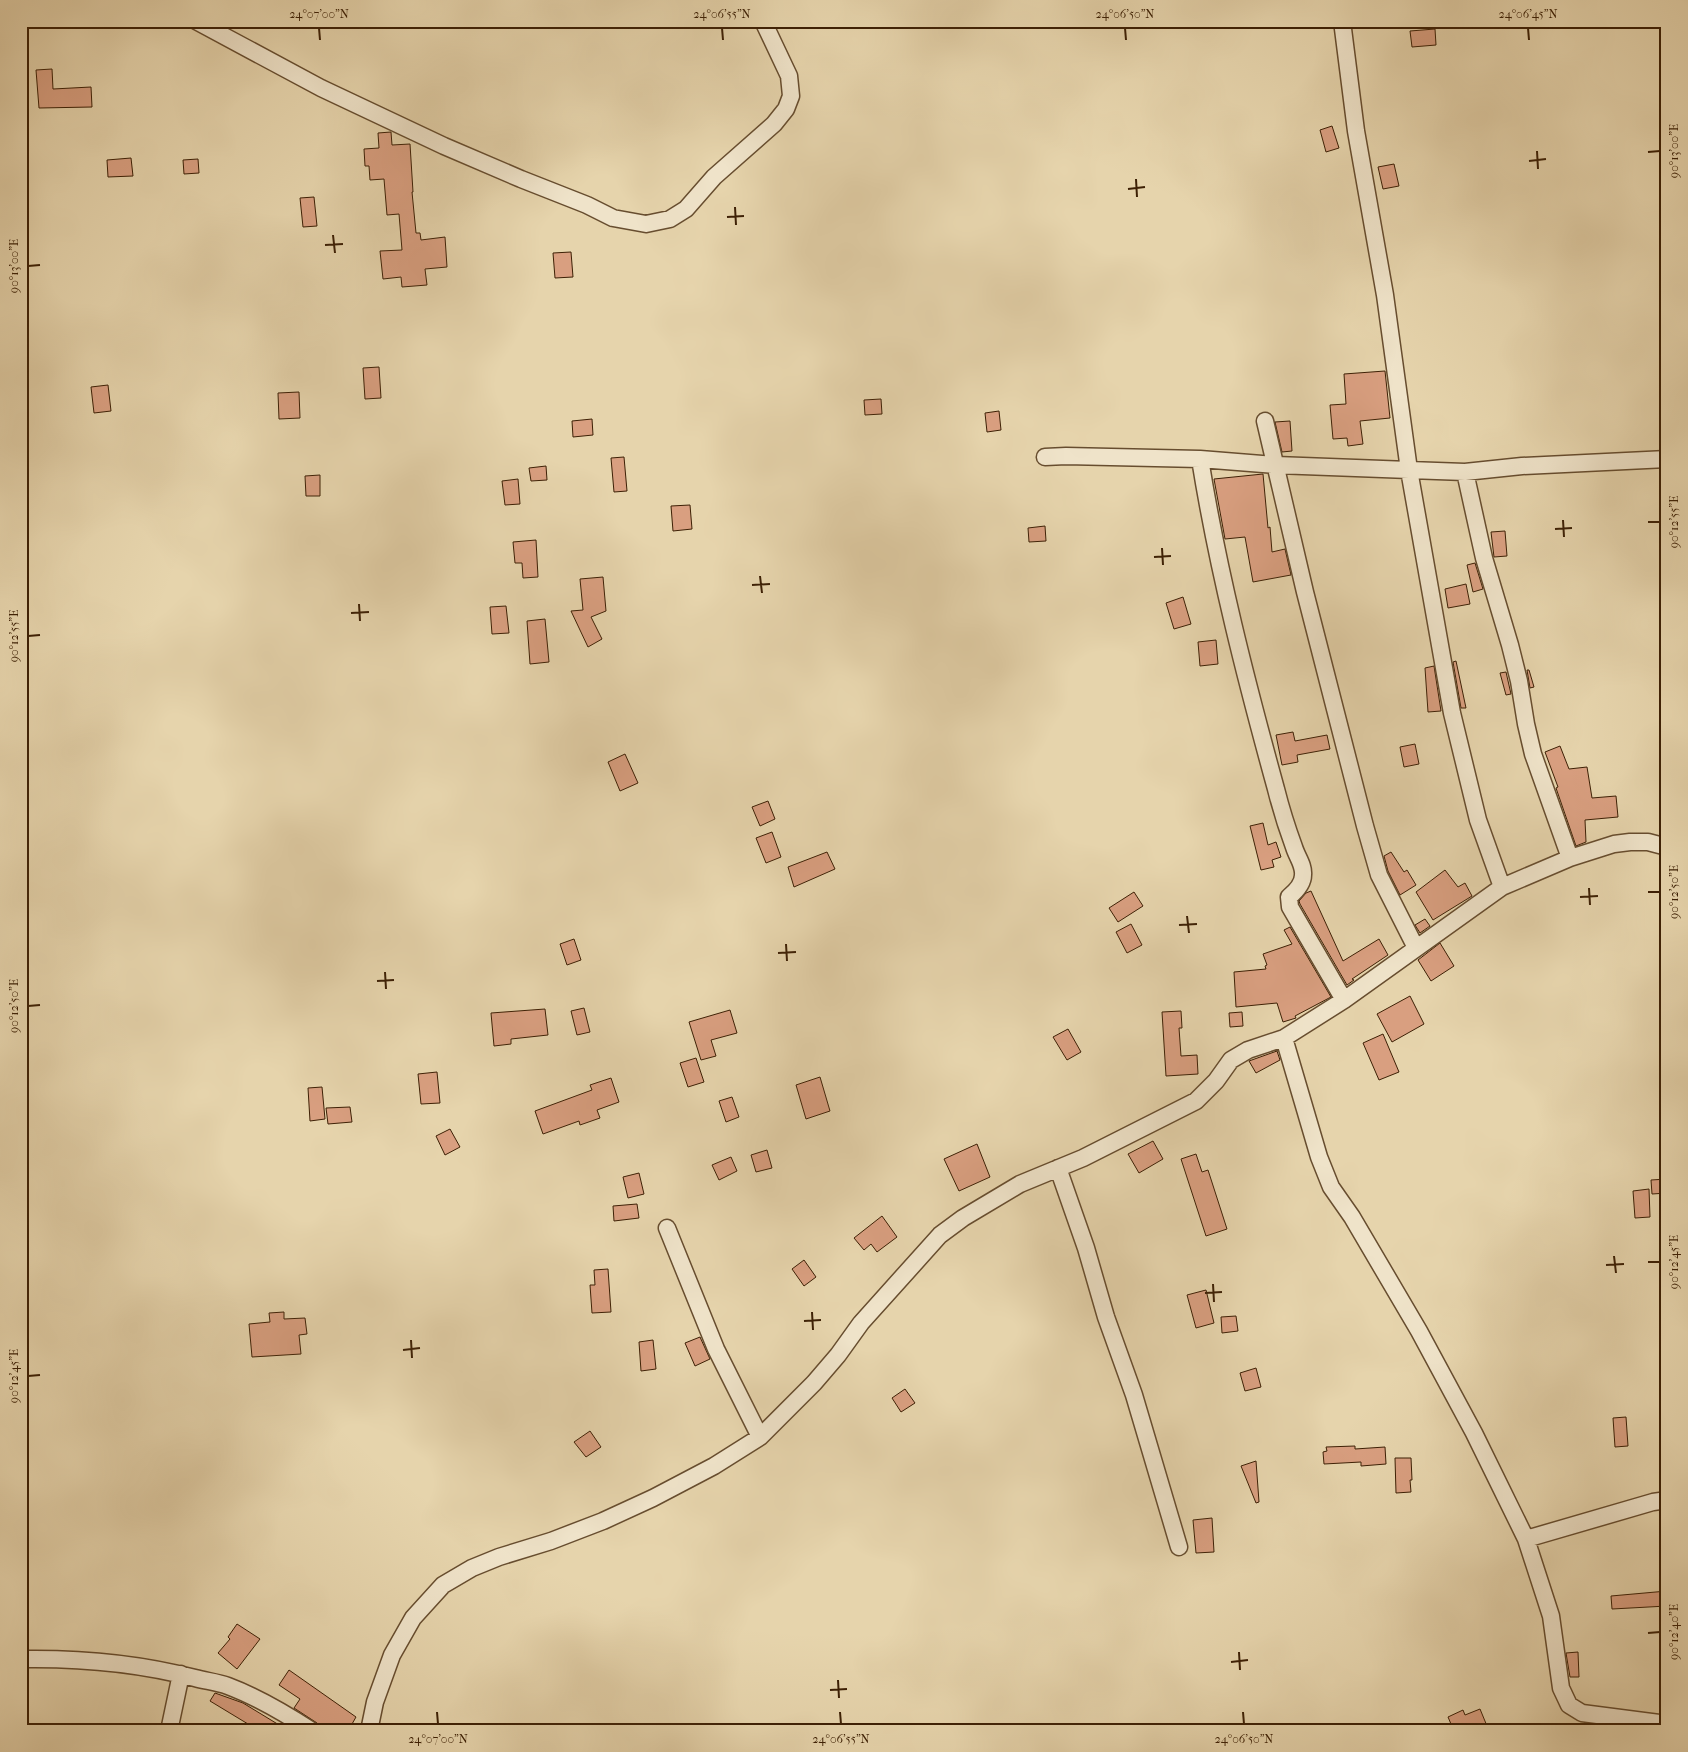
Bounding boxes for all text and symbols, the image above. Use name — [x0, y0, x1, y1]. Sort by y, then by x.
text: 24°07'00"N — [289, 7, 349, 21]
text: 24°06'55"N — [693, 7, 751, 21]
text: 24°06'50"N — [1096, 7, 1154, 21]
text: 24°06'45"N — [1498, 7, 1558, 21]
text: 90°13'00"E — [1667, 124, 1681, 178]
text: 90°13'00"E — [7, 239, 21, 293]
text: 90°12'55"E — [1667, 496, 1681, 548]
text: 90°12'55"E — [7, 610, 21, 662]
text: 90°12'50"E — [1667, 865, 1681, 919]
text: 90°12'50"E — [7, 979, 21, 1033]
text: 90°12'45"E — [1667, 1235, 1681, 1289]
text: 90°12'45"E — [7, 1349, 21, 1403]
text: 90°12'40"E — [1667, 1604, 1681, 1660]
text: 24°07'00"N — [408, 1732, 468, 1746]
text: 24°06'55"N — [812, 1732, 870, 1746]
text: 24°06'50"N — [1215, 1732, 1273, 1746]

